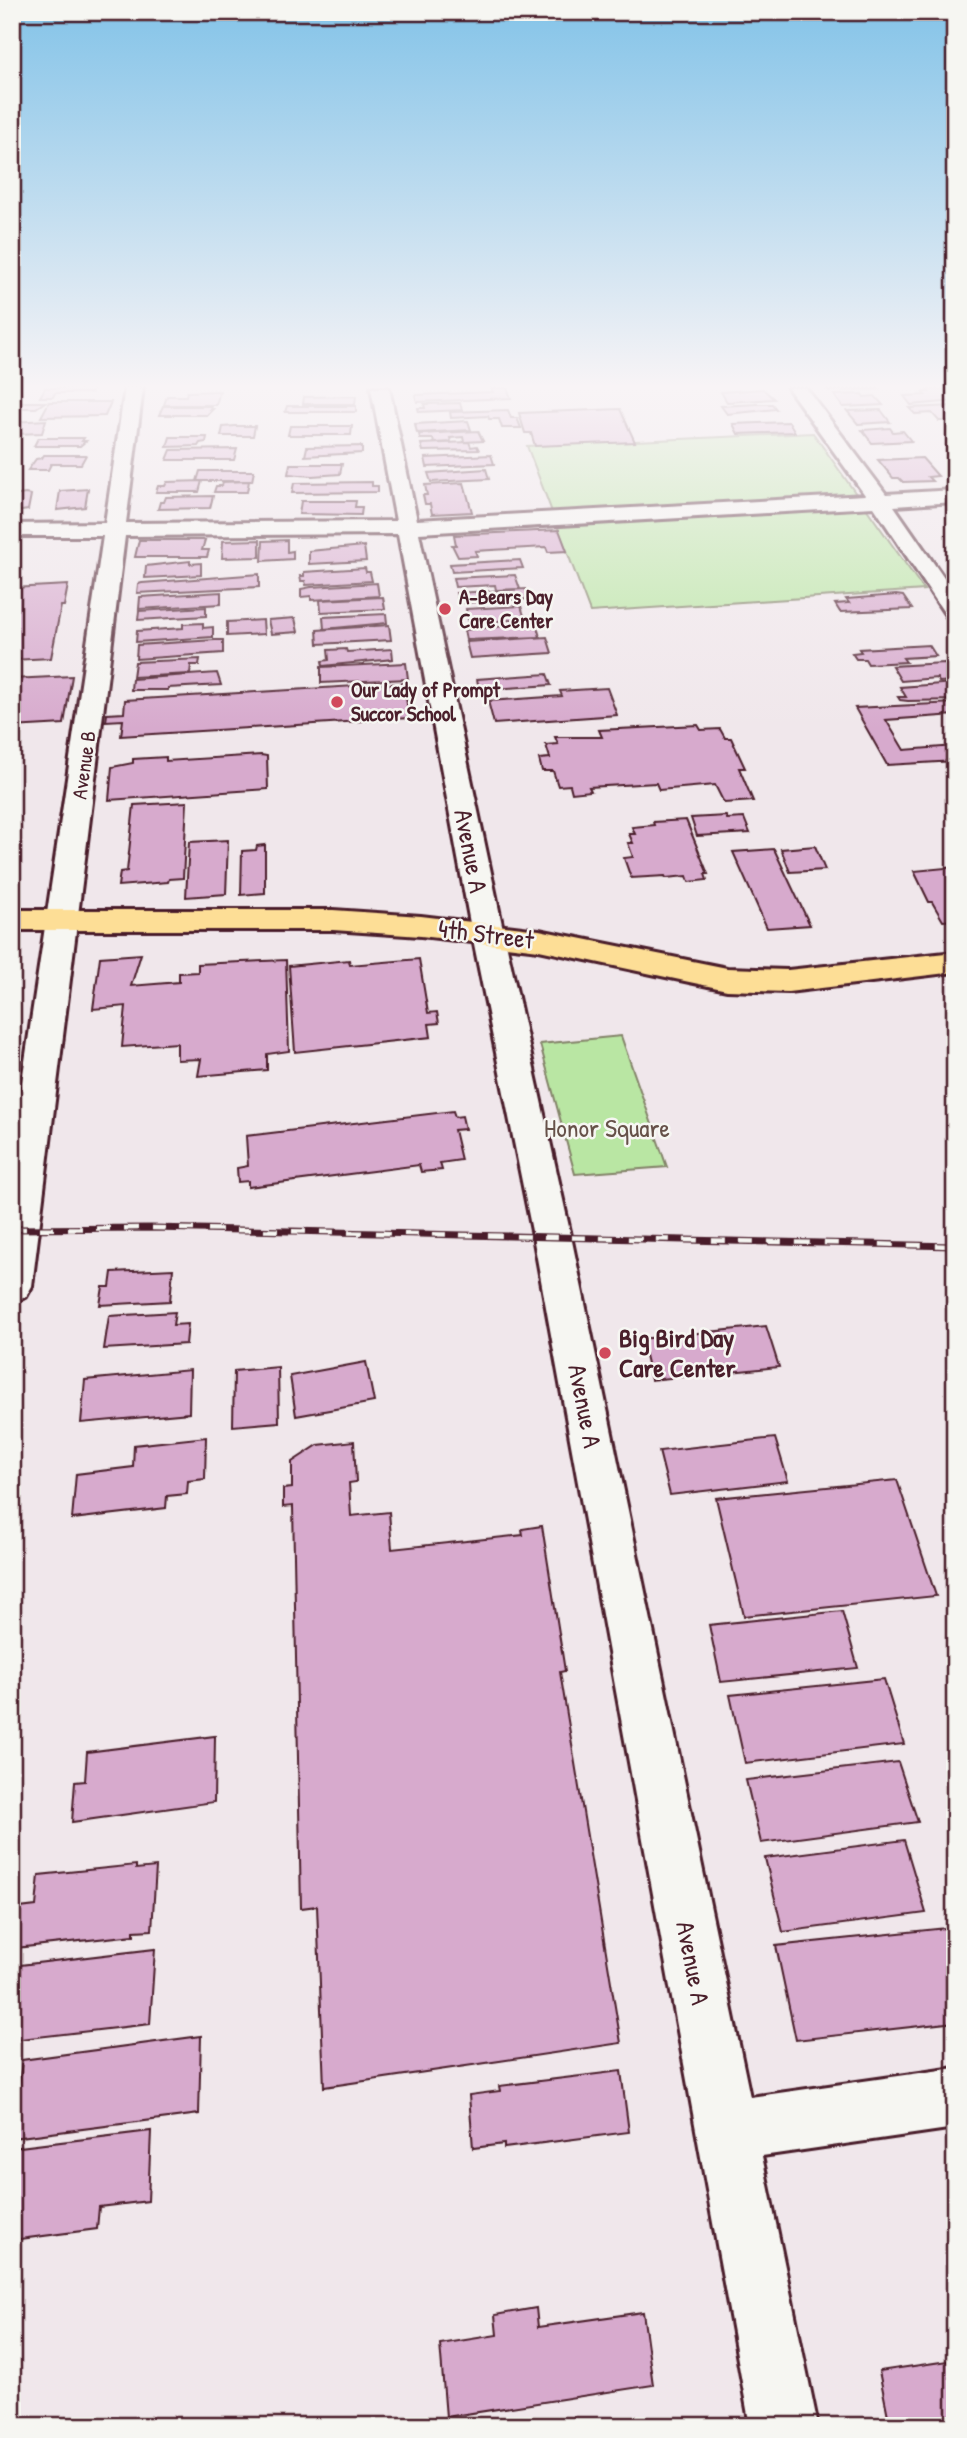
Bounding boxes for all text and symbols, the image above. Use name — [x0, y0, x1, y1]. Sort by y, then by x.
place label: A-Bears Day Care Center — [459, 582, 554, 635]
marker: A-Bears Day Care Center — [437, 601, 453, 617]
place label: Our Lady of Prompt Succor School — [351, 675, 501, 728]
marker: Our Lady of Prompt Succor School — [329, 694, 345, 710]
street label: Avenue B — [64, 729, 103, 801]
street label: Avenue A — [446, 806, 497, 896]
street label: 4th Street — [436, 910, 537, 957]
park label: Honor Square — [544, 1110, 670, 1145]
place label: Big Bird Day Care Center — [619, 1320, 736, 1385]
marker: Big Bird Day Care Center — [597, 1345, 613, 1361]
street label: Avenue A — [560, 1361, 611, 1451]
street label: Avenue A — [668, 1918, 719, 2008]

